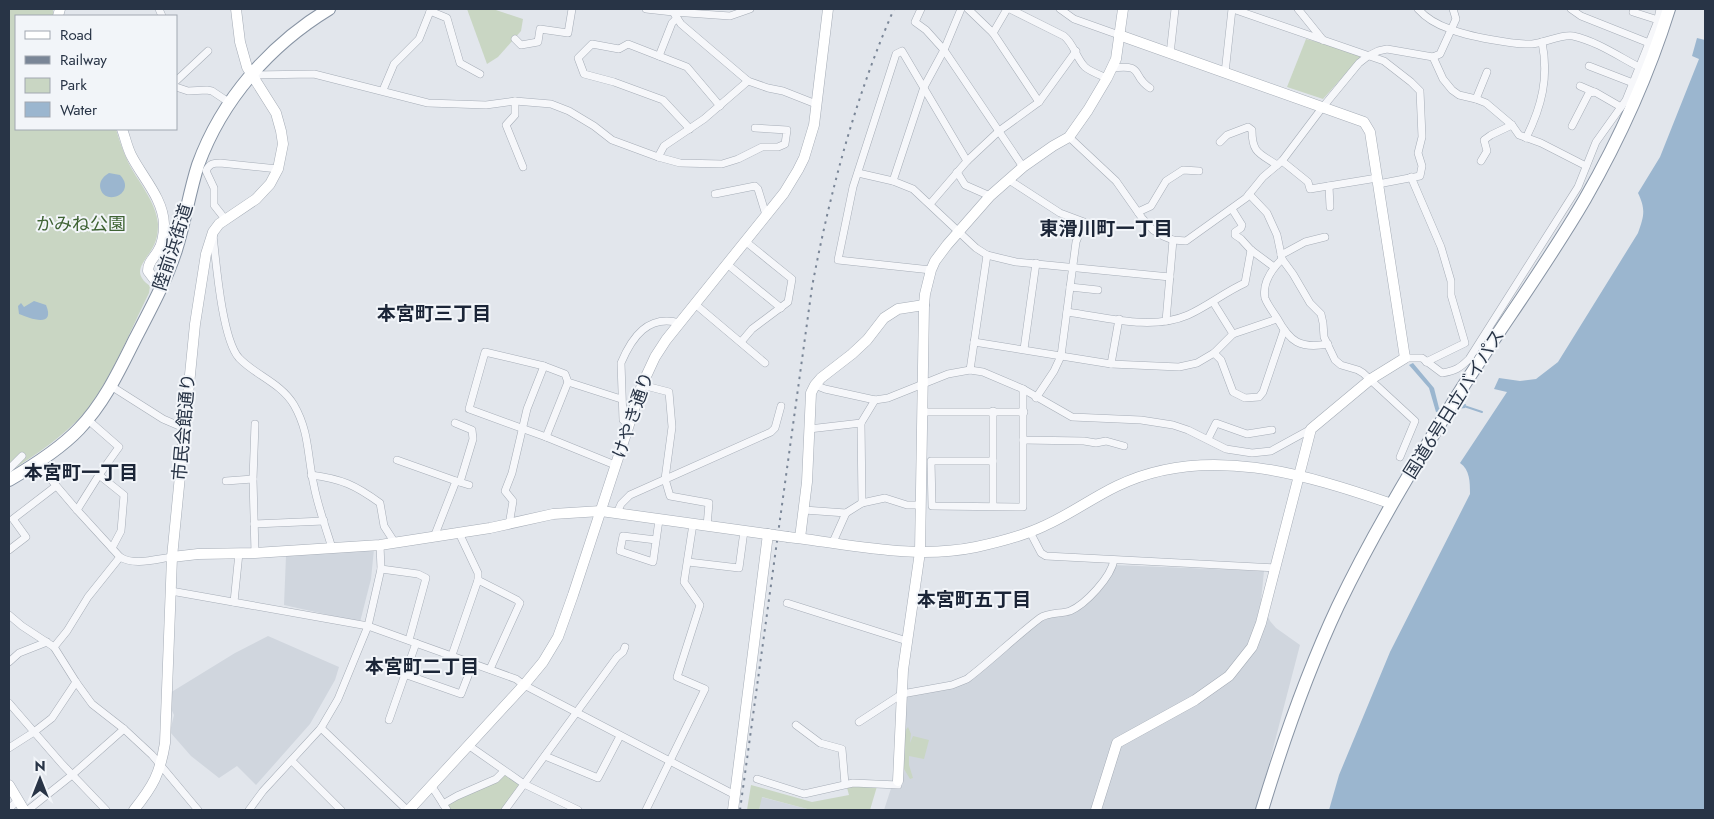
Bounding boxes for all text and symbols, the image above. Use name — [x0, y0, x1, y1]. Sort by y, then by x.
legend — [15, 15, 178, 130]
text: Road — [60, 24, 92, 46]
text: Railway — [60, 49, 107, 71]
text: Park — [60, 74, 87, 96]
text: Water — [60, 99, 98, 121]
street label: 陸前浜街道 — [147, 200, 199, 294]
park label: かみね公園 — [36, 211, 126, 237]
district label: 東滑川町一丁目 — [1039, 215, 1173, 242]
district label: 本宮町三丁目 — [377, 300, 491, 327]
street label: 国道6号日立バイパス — [1397, 324, 1511, 484]
street label: けやき通り — [606, 368, 660, 462]
street label: 市民会館通り — [166, 372, 202, 482]
district label: 本宮町一丁目 — [24, 459, 138, 486]
district label: 本宮町五丁目 — [917, 586, 1031, 613]
district label: 本宮町二丁目 — [365, 653, 479, 680]
north arrow — [15, 754, 65, 804]
text: N — [34, 756, 46, 776]

